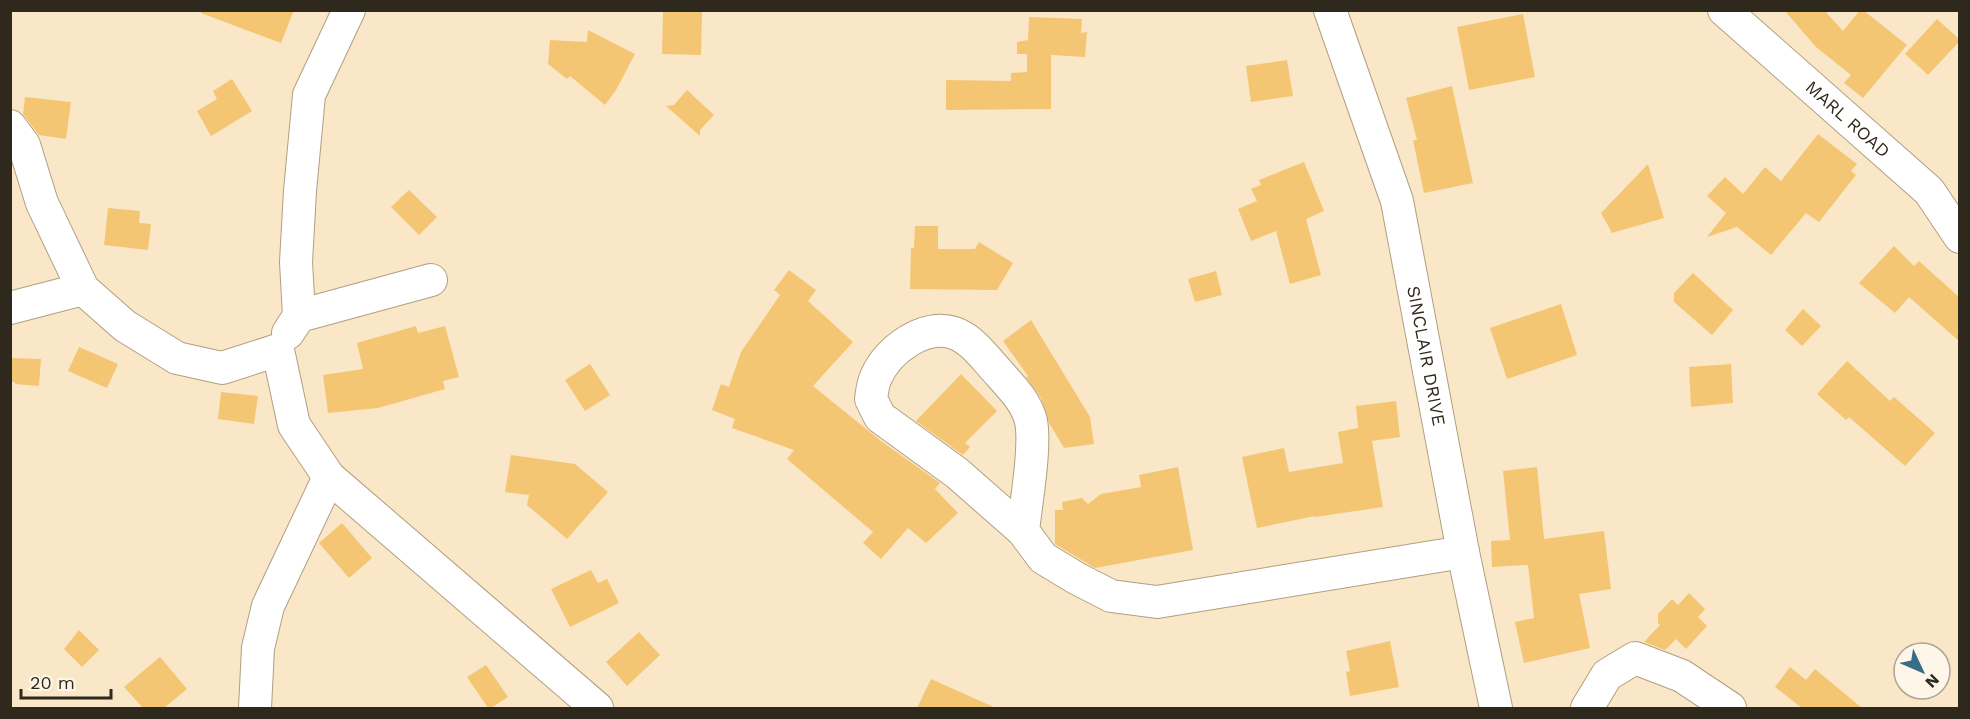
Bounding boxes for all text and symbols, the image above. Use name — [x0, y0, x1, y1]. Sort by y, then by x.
street label: MARL ROAD — [1802, 76, 1895, 162]
street label: SINCLAIR DRIVE — [1403, 284, 1450, 428]
north arrow — [1892, 641, 1952, 701]
scale bar — [21, 662, 111, 700]
text: N — [1921, 670, 1943, 692]
text: 20 m — [30, 672, 75, 693]

